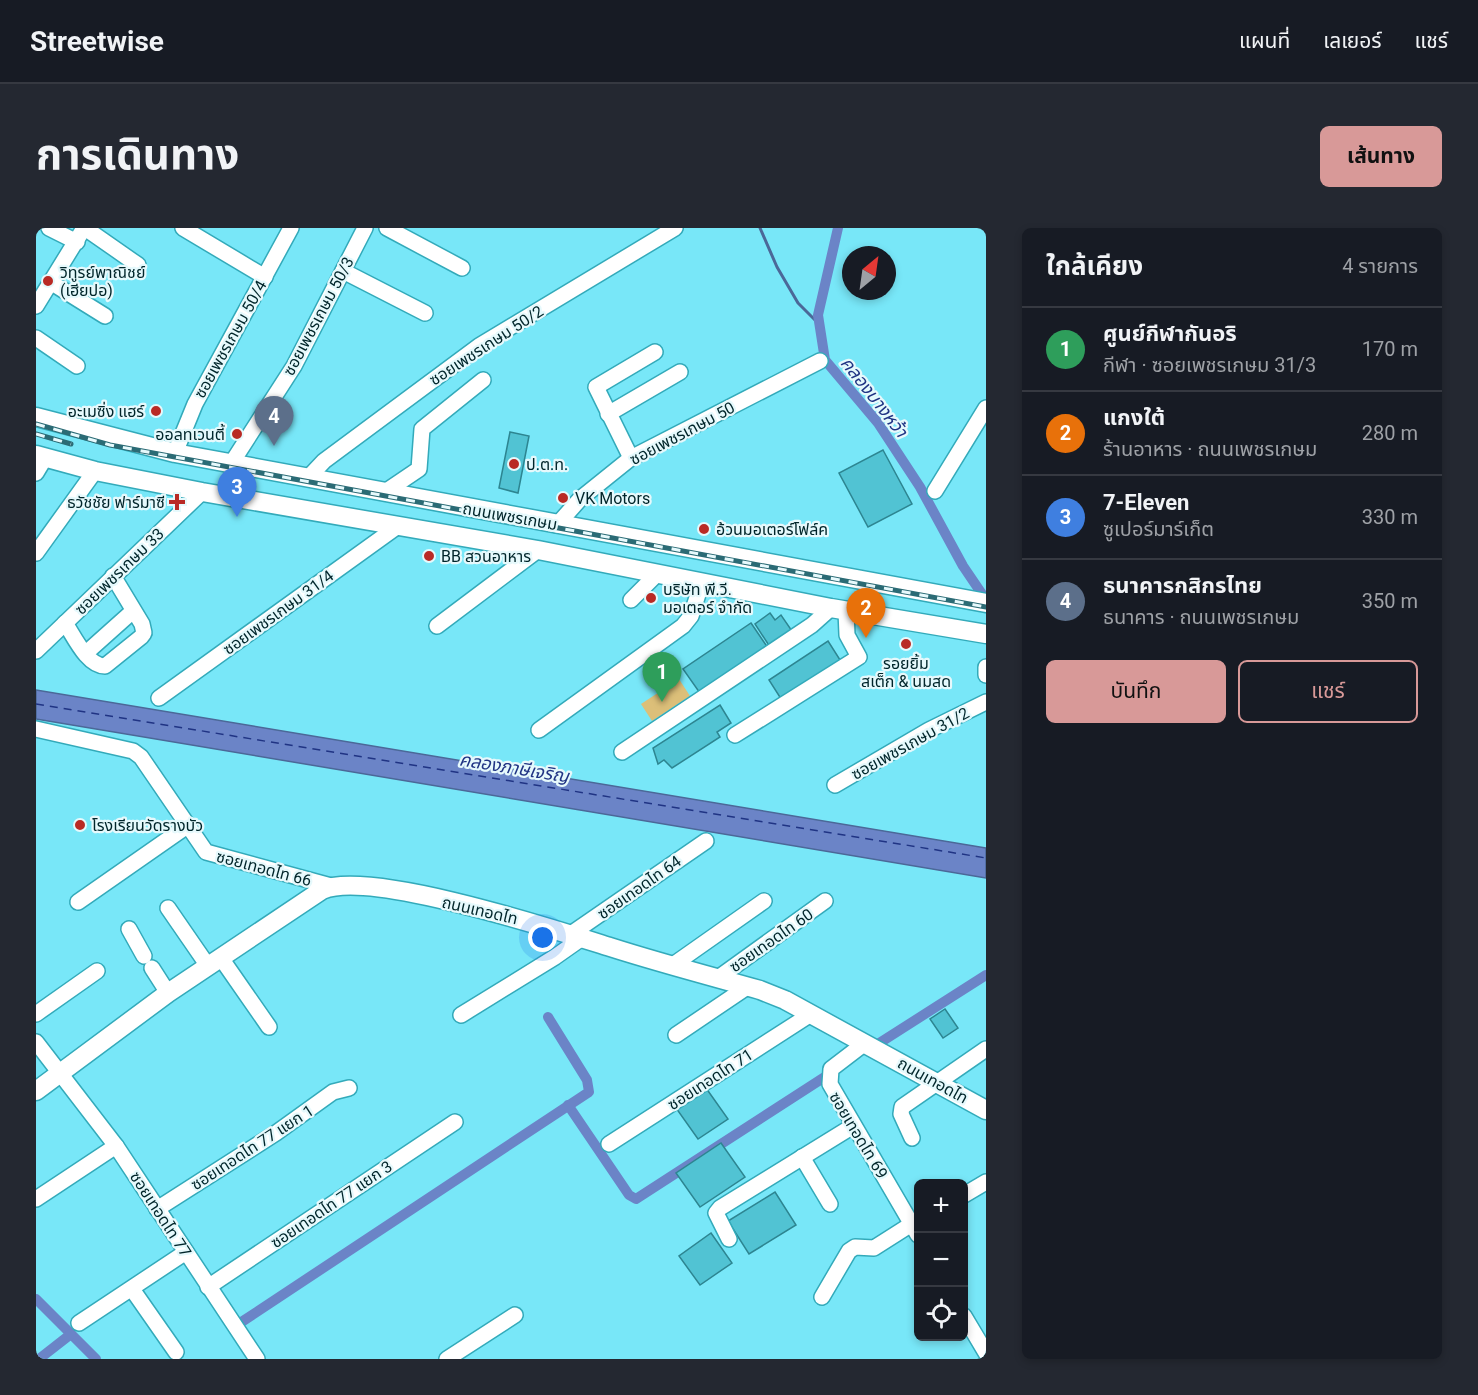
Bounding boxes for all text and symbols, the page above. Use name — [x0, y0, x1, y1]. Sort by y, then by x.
text: Streetwise — [30, 25, 164, 58]
text: แผนที่ — [1239, 29, 1290, 53]
text: เลเยอร์ — [1323, 29, 1382, 53]
text: แชร์ — [1415, 29, 1448, 53]
button: เส้นทาง — [1320, 126, 1442, 187]
text: การเดินทาง — [36, 130, 239, 179]
north arrow — [842, 246, 896, 300]
text: ใกล้เคียง — [1046, 251, 1143, 281]
street label: ซอยเพชรเกษม 50/3 — [279, 254, 358, 379]
text: 4 รายการ — [1342, 254, 1418, 278]
place label: วิทูรย์พาณิชย์ (เฮียปอ) — [59, 263, 146, 300]
marker: วิทูรย์พาณิชย์ (เฮียปอ) — [41, 274, 55, 288]
street label: ซอยเพชรเกษม 50/4 — [190, 277, 271, 401]
street label: ซอยเพชรเกษม 50/2 — [426, 302, 547, 389]
text: ศูนย์กีฬากันอริ — [1103, 321, 1237, 346]
text: 1 — [1060, 337, 1071, 361]
text: 170 m — [1362, 337, 1418, 361]
water label: คลองบางหว้า — [837, 352, 913, 441]
text: กีฬา · ซอยเพชรเกษม 31/3 — [1103, 353, 1316, 377]
pin: 4 — [254, 396, 294, 446]
street label: ซอยเพชรเกษม 50 — [627, 398, 738, 469]
place label: อะเมซิ่ง แฮร์ — [68, 401, 145, 421]
marker: อะเมซิ่ง แฮร์ — [149, 404, 163, 418]
text: แกงใต้ — [1103, 405, 1165, 430]
text: 2 — [1060, 421, 1071, 445]
text: 280 m — [1362, 421, 1418, 445]
place label: ออลทเวนตี้ — [155, 423, 225, 444]
marker: ออลทเวนตี้ — [230, 427, 244, 441]
text: ร้านอาหาร · ถนนเพชรเกษม — [1103, 437, 1317, 461]
place label: ป.ต.ท. — [526, 455, 568, 474]
marker: ป.ต.ท. — [507, 457, 521, 471]
pin: 3 — [218, 468, 256, 517]
place label: VK Motors — [575, 489, 650, 508]
text: 7-Eleven — [1103, 490, 1189, 515]
marker: VK Motors — [556, 491, 570, 505]
place label: ธวัชชัย ฟาร์มาซี — [67, 493, 165, 512]
marker: ธวัชชัย ฟาร์มาซี — [170, 495, 184, 509]
street label: ถนนเพชรเกษม — [461, 499, 559, 534]
text: 3 — [1060, 505, 1071, 529]
text: 330 m — [1362, 505, 1418, 529]
text: ซูเปอร์มาร์เก็ต — [1103, 517, 1214, 541]
place label: อ้วนมอเตอร์โฟล์ค — [716, 520, 828, 539]
marker: อ้วนมอเตอร์โฟล์ค — [697, 522, 711, 536]
street label: ซอยเพชรเกษม 33 — [71, 524, 168, 619]
place label: BB สวนอาหาร — [441, 547, 531, 566]
marker: BB สวนอาหาร — [422, 549, 436, 563]
street label: ซอยเพชรเกษม 31/4 — [219, 566, 337, 659]
text: ธนาคารกสิกรไทย — [1103, 573, 1262, 598]
place label: บริษัท พี.วี. มอเตอร์ จำกัด — [663, 580, 752, 617]
pin: 2 — [846, 588, 886, 638]
text: 4 — [1060, 589, 1071, 613]
text: 350 m — [1362, 589, 1418, 613]
marker: บริษัท พี.วี. มอเตอร์ จำกัด — [644, 591, 658, 605]
text: ธนาคาร · ถนนเพชรเกษม — [1103, 605, 1299, 629]
marker: รอยยิ้ม สเต็ก & นมสด — [899, 637, 913, 651]
pin: 1 — [642, 652, 682, 702]
place label: รอยยิ้ม สเต็ก & นมสด — [861, 653, 951, 691]
button: บันทึก — [1046, 660, 1226, 723]
button: แชร์ — [1238, 660, 1418, 723]
street label: ซอยเพชรเกษม 31/2 — [848, 703, 972, 784]
water label: คลองภาษีเจริญ — [458, 748, 572, 787]
place label: โรงเรียนวัดรางบัว — [92, 816, 203, 835]
marker: โรงเรียนวัดรางบัว — [73, 818, 87, 832]
street label: ซอยเทอดไท 66 — [214, 847, 313, 890]
street label: ซอยเทอดไท 64 — [594, 852, 685, 923]
street label: ถนนเทอดไท — [440, 893, 520, 928]
street label: ซอยเทอดไท 60 — [726, 905, 817, 976]
your location — [528, 923, 557, 952]
street label: ซอยเทอดไท 71 — [664, 1045, 756, 1114]
street label: ถนนเทอดไท — [894, 1053, 971, 1108]
street label: ซอยเทอดไท 69 — [825, 1089, 892, 1182]
street label: ซอยเทอดไท 77 แยก 1 — [187, 1101, 317, 1194]
street label: ซอยเทอดไท 77 แยก 3 — [267, 1157, 396, 1252]
street label: ซอยเทอดไท 77 — [126, 1168, 195, 1260]
map controls — [914, 1179, 968, 1341]
button: + — [914, 1179, 968, 1233]
button: − — [914, 1233, 968, 1287]
button: locate — [914, 1287, 968, 1341]

